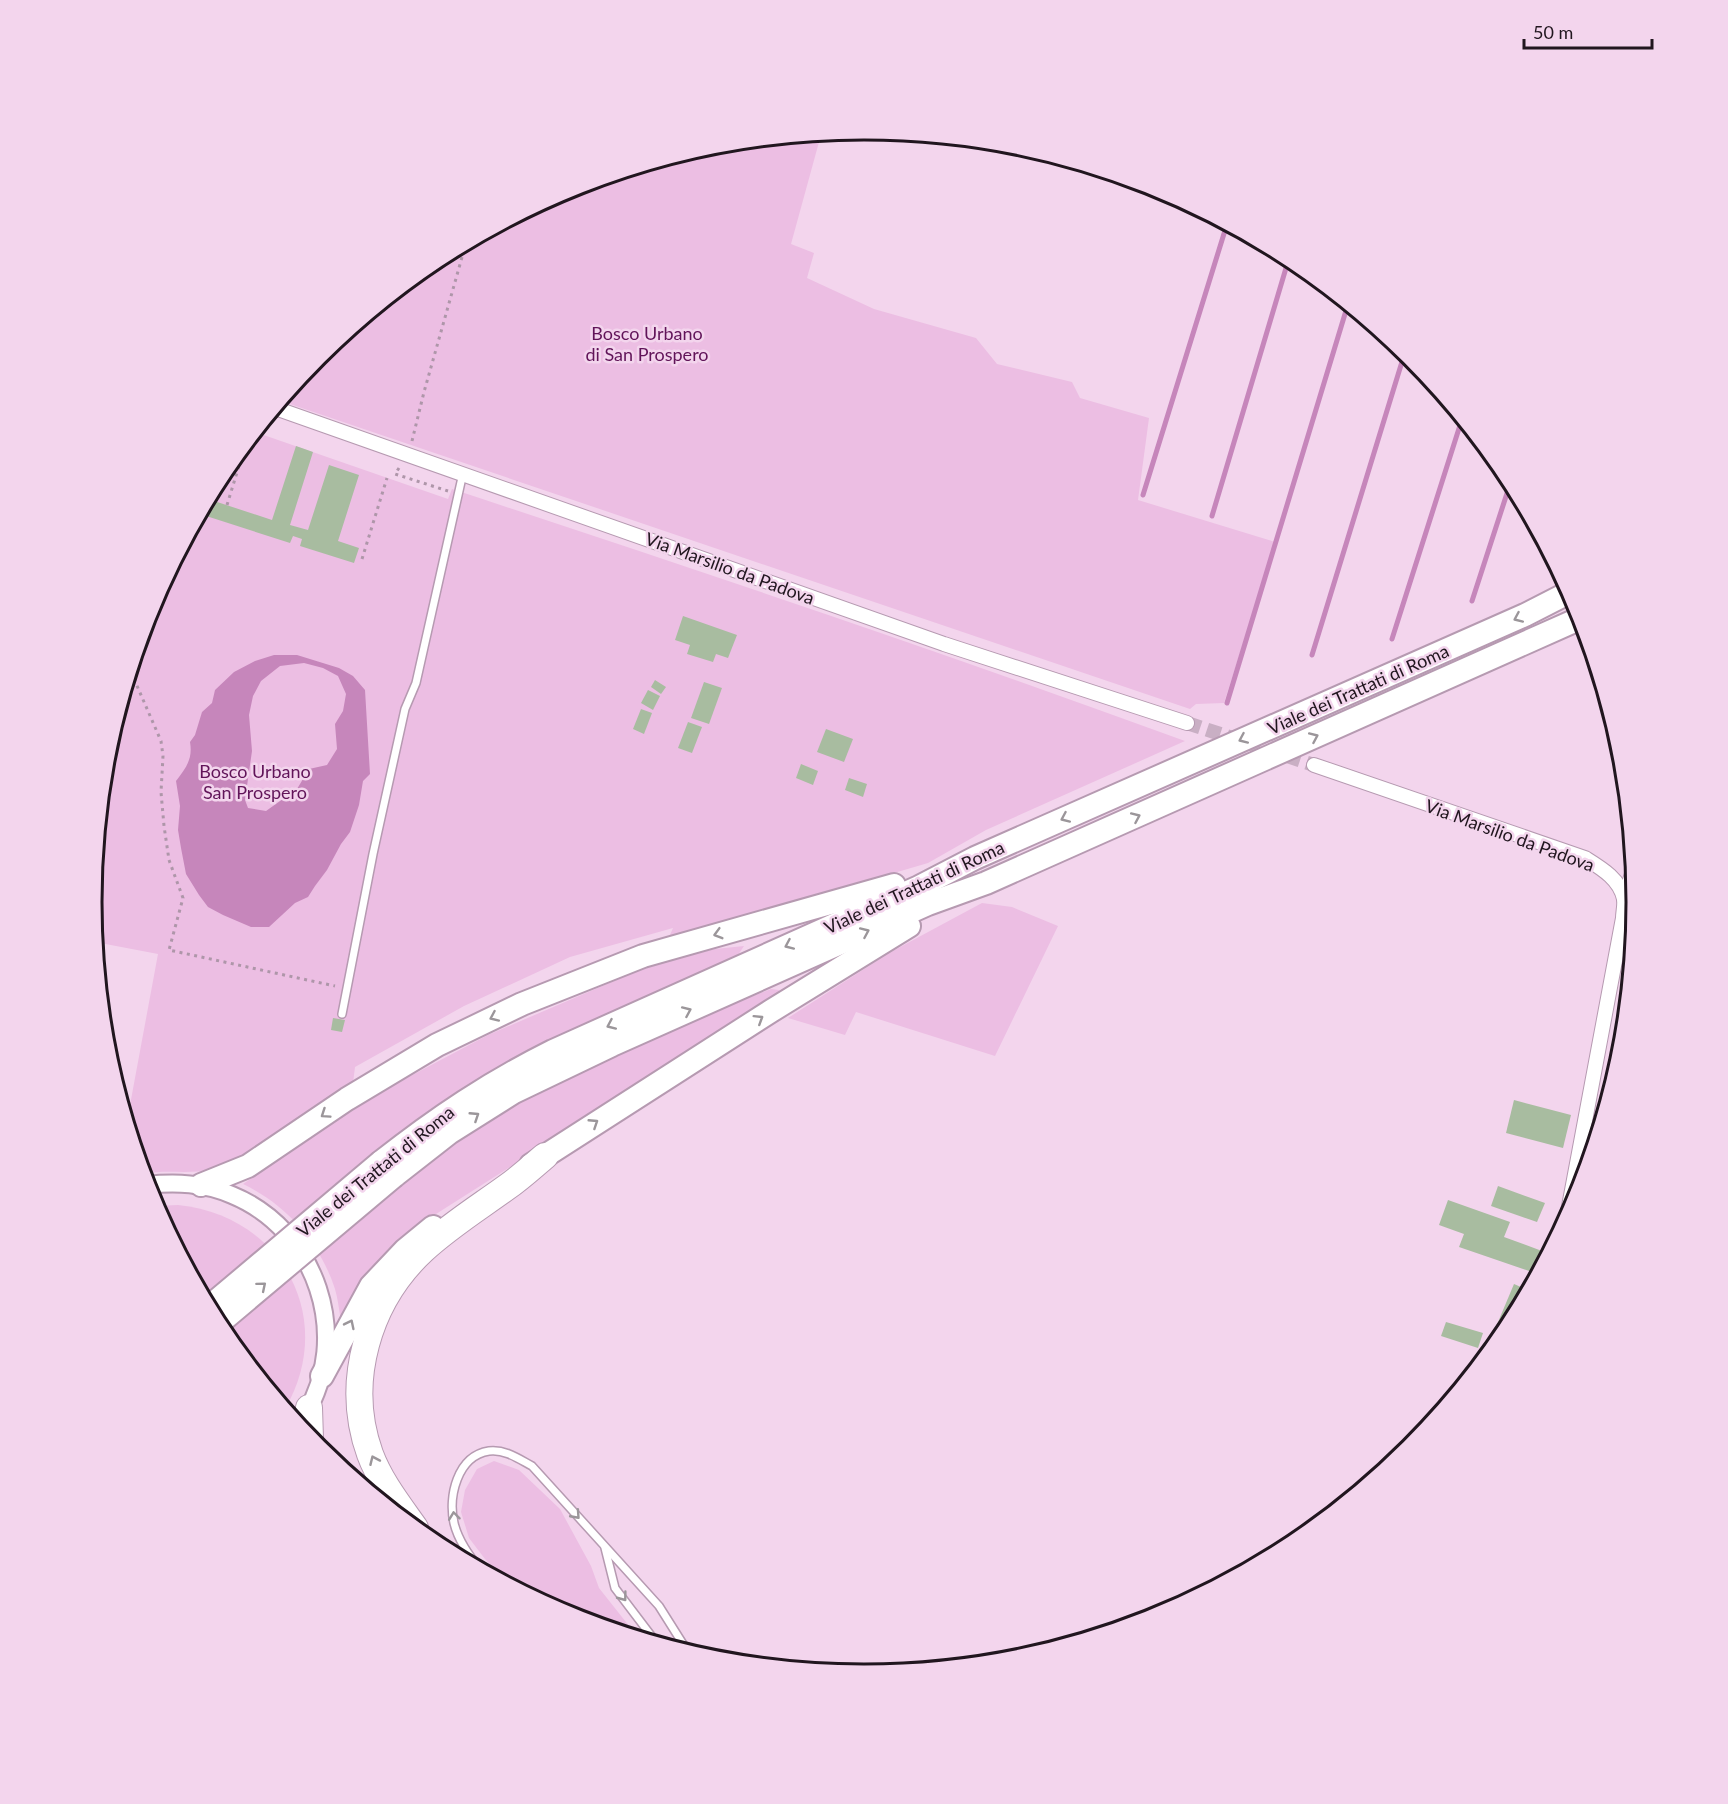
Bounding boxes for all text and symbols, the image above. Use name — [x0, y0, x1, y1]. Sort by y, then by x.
scale bar — [1524, 12, 1652, 50]
text: 50 m — [1533, 21, 1573, 43]
park label: Bosco Urbano di San Prospero — [585, 322, 709, 365]
street label: Via Marsilio da Padova — [642, 527, 818, 609]
one-way arrow — [1513, 611, 1524, 623]
street label: Viale dei Trattati di Roma — [1264, 639, 1452, 739]
one-way arrow — [1239, 732, 1250, 744]
one-way arrow — [1307, 733, 1318, 745]
park label: Bosco Urbano San Prospero — [199, 760, 311, 803]
street label: Via Marsilio da Padova — [1422, 794, 1598, 876]
one-way arrow — [1060, 811, 1071, 823]
one-way arrow — [1129, 812, 1140, 824]
street label: Viale dei Trattati di Roma — [820, 836, 1008, 938]
one-way arrow — [713, 927, 723, 939]
one-way arrow — [859, 927, 870, 939]
one-way arrow — [784, 938, 795, 950]
one-way arrow — [681, 1007, 692, 1019]
one-way arrow — [489, 1009, 500, 1021]
one-way arrow — [753, 1014, 763, 1026]
one-way arrow — [606, 1018, 617, 1030]
street label: Viale dei Trattati di Roma — [292, 1101, 458, 1241]
one-way arrow — [320, 1107, 331, 1118]
one-way arrow — [468, 1112, 479, 1123]
one-way arrow — [587, 1119, 598, 1130]
one-way arrow — [256, 1282, 267, 1293]
one-way arrow — [343, 1320, 354, 1331]
one-way arrow — [369, 1455, 381, 1466]
one-way arrow — [569, 1508, 580, 1519]
one-way arrow — [448, 1512, 461, 1521]
one-way arrow — [615, 1591, 626, 1602]

